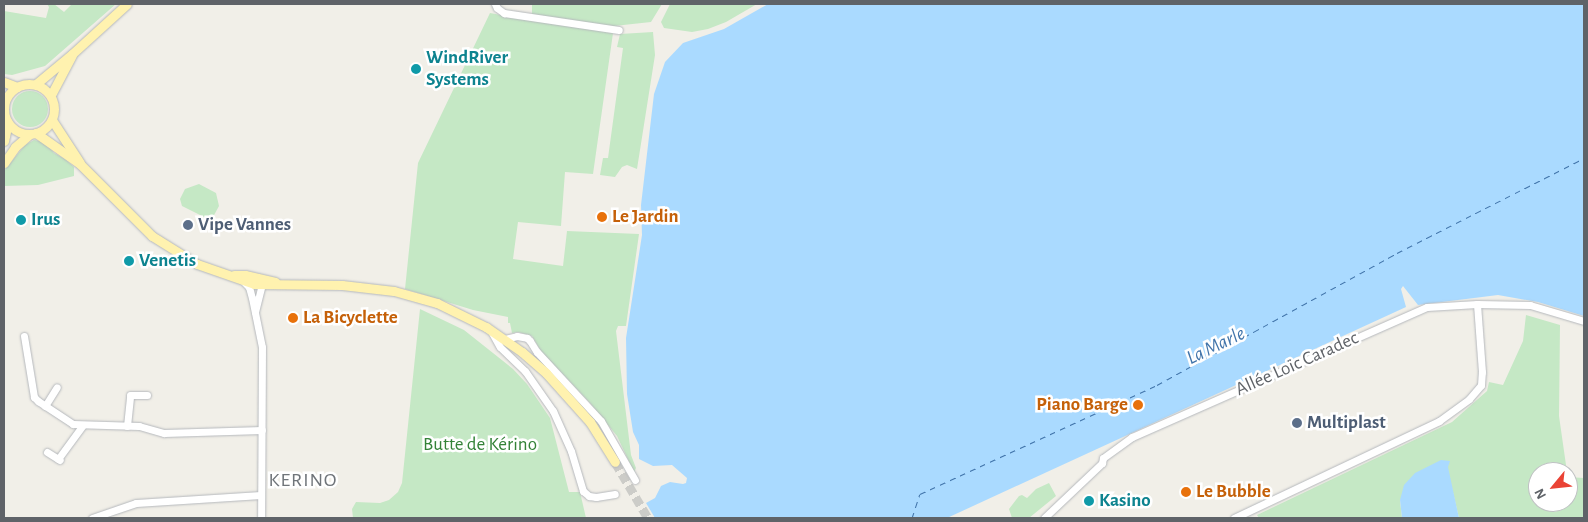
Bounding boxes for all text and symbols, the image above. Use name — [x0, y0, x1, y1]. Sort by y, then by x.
place label: WindRiver Systems — [426, 47, 508, 91]
marker: WindRiver Systems — [410, 63, 422, 75]
place label: Le Jardin — [612, 206, 679, 228]
place label: Irus — [31, 209, 60, 231]
marker: Le Jardin — [596, 211, 608, 223]
marker: Irus — [15, 214, 27, 226]
place label: Vipe Vannes — [198, 214, 291, 236]
marker: Vipe Vannes — [182, 219, 194, 231]
place label: Venetis — [139, 250, 196, 272]
marker: Venetis — [123, 255, 135, 267]
place label: La Bicyclette — [303, 307, 398, 329]
marker: La Bicyclette — [287, 312, 299, 324]
water label: La Marle — [1183, 322, 1249, 370]
street label: Allée Loïc Caradec — [1232, 327, 1362, 401]
place label: Piano Barge — [1036, 394, 1128, 416]
marker: Piano Barge — [1132, 399, 1144, 411]
place label: Multiplast — [1307, 412, 1386, 434]
marker: Multiplast — [1291, 417, 1303, 429]
park label: Butte de Kérino — [423, 434, 537, 456]
north arrow — [1528, 462, 1578, 512]
district label: KERINO — [268, 468, 338, 492]
place label: Le Bubble — [1196, 481, 1271, 503]
marker: Le Bubble — [1180, 486, 1192, 498]
text: N — [1532, 486, 1549, 501]
place label: Kasino — [1099, 490, 1151, 512]
marker: Kasino — [1083, 495, 1095, 507]

